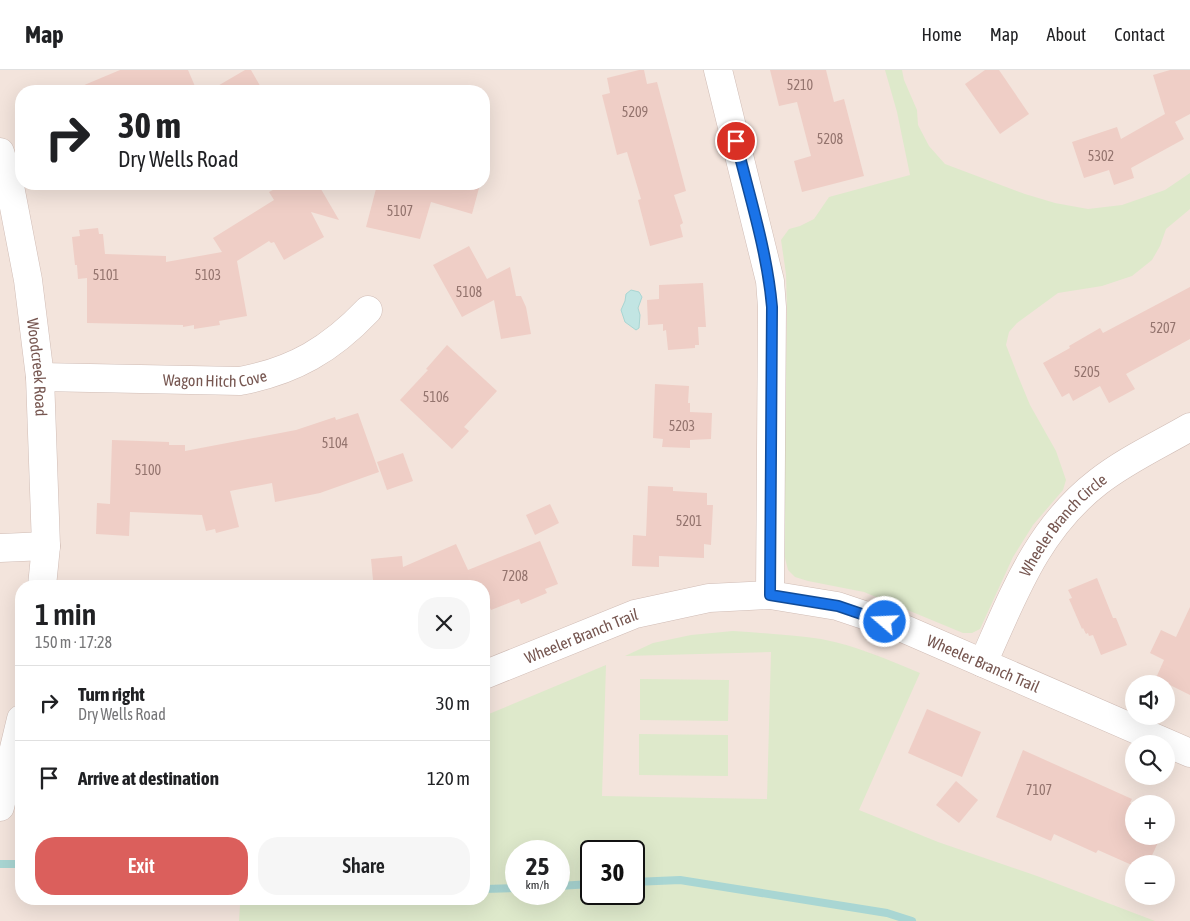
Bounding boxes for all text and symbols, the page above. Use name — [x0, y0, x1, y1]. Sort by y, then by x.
text: Map — [25, 21, 64, 48]
text: Home — [922, 24, 962, 45]
text: Map — [990, 24, 1019, 45]
text: About — [1047, 24, 1086, 45]
text: Contact — [1114, 24, 1165, 45]
house number: 5210 — [787, 77, 814, 93]
house number: 5209 — [622, 104, 648, 120]
icon: right — [35, 105, 100, 170]
text: 30 m — [118, 105, 181, 145]
pin — [715, 120, 757, 162]
icon: arrive — [722, 127, 750, 155]
house number: 5208 — [817, 131, 844, 147]
text: Dry Wells Road — [118, 146, 239, 172]
house number: 5302 — [1088, 148, 1114, 164]
house number: 5107 — [387, 203, 413, 219]
house number: 5101 — [93, 267, 119, 283]
house number: 5103 — [195, 267, 221, 283]
house number: 5108 — [456, 284, 483, 300]
street label: Woodcreek Road — [24, 317, 50, 417]
house number: 5207 — [1150, 320, 1176, 336]
house number: 5205 — [1074, 364, 1100, 380]
street label: Wagon Hitch Cove — [163, 366, 269, 390]
house number: 5106 — [423, 389, 450, 405]
house number: 5203 — [669, 418, 695, 434]
house number: 5104 — [322, 435, 349, 451]
house number: 5100 — [135, 462, 162, 478]
street label: Wheeler Branch Circle — [1016, 470, 1110, 579]
house number: 5201 — [676, 513, 702, 529]
house number: 7208 — [502, 568, 529, 584]
position arrow — [858, 595, 910, 647]
text: 1 min — [35, 597, 96, 631]
button: close — [418, 597, 470, 649]
street label: Wheeler Branch Trail — [522, 604, 640, 667]
street label: Wheeler Branch Trail — [924, 631, 1043, 696]
text: 150 m · 17:28 — [35, 633, 112, 651]
map controls — [1125, 675, 1175, 905]
button: sound — [1125, 675, 1175, 725]
text: Turn right — [78, 683, 145, 705]
icon: right — [35, 689, 63, 717]
text: 30 m — [436, 692, 470, 714]
text: Dry Wells Road — [78, 705, 166, 723]
button: search — [1125, 735, 1175, 785]
icon: arrive — [35, 764, 63, 792]
text: Arrive at destination — [78, 767, 219, 789]
text: 120 m — [427, 767, 470, 789]
house number: 7107 — [1026, 782, 1052, 798]
button: + — [1125, 795, 1175, 845]
button: Exit — [35, 837, 248, 895]
button: Share — [258, 837, 470, 895]
speed limit sign: 30 — [580, 840, 645, 905]
text: 25 — [526, 852, 549, 880]
button: − — [1125, 855, 1175, 905]
text: km/h — [526, 878, 549, 892]

